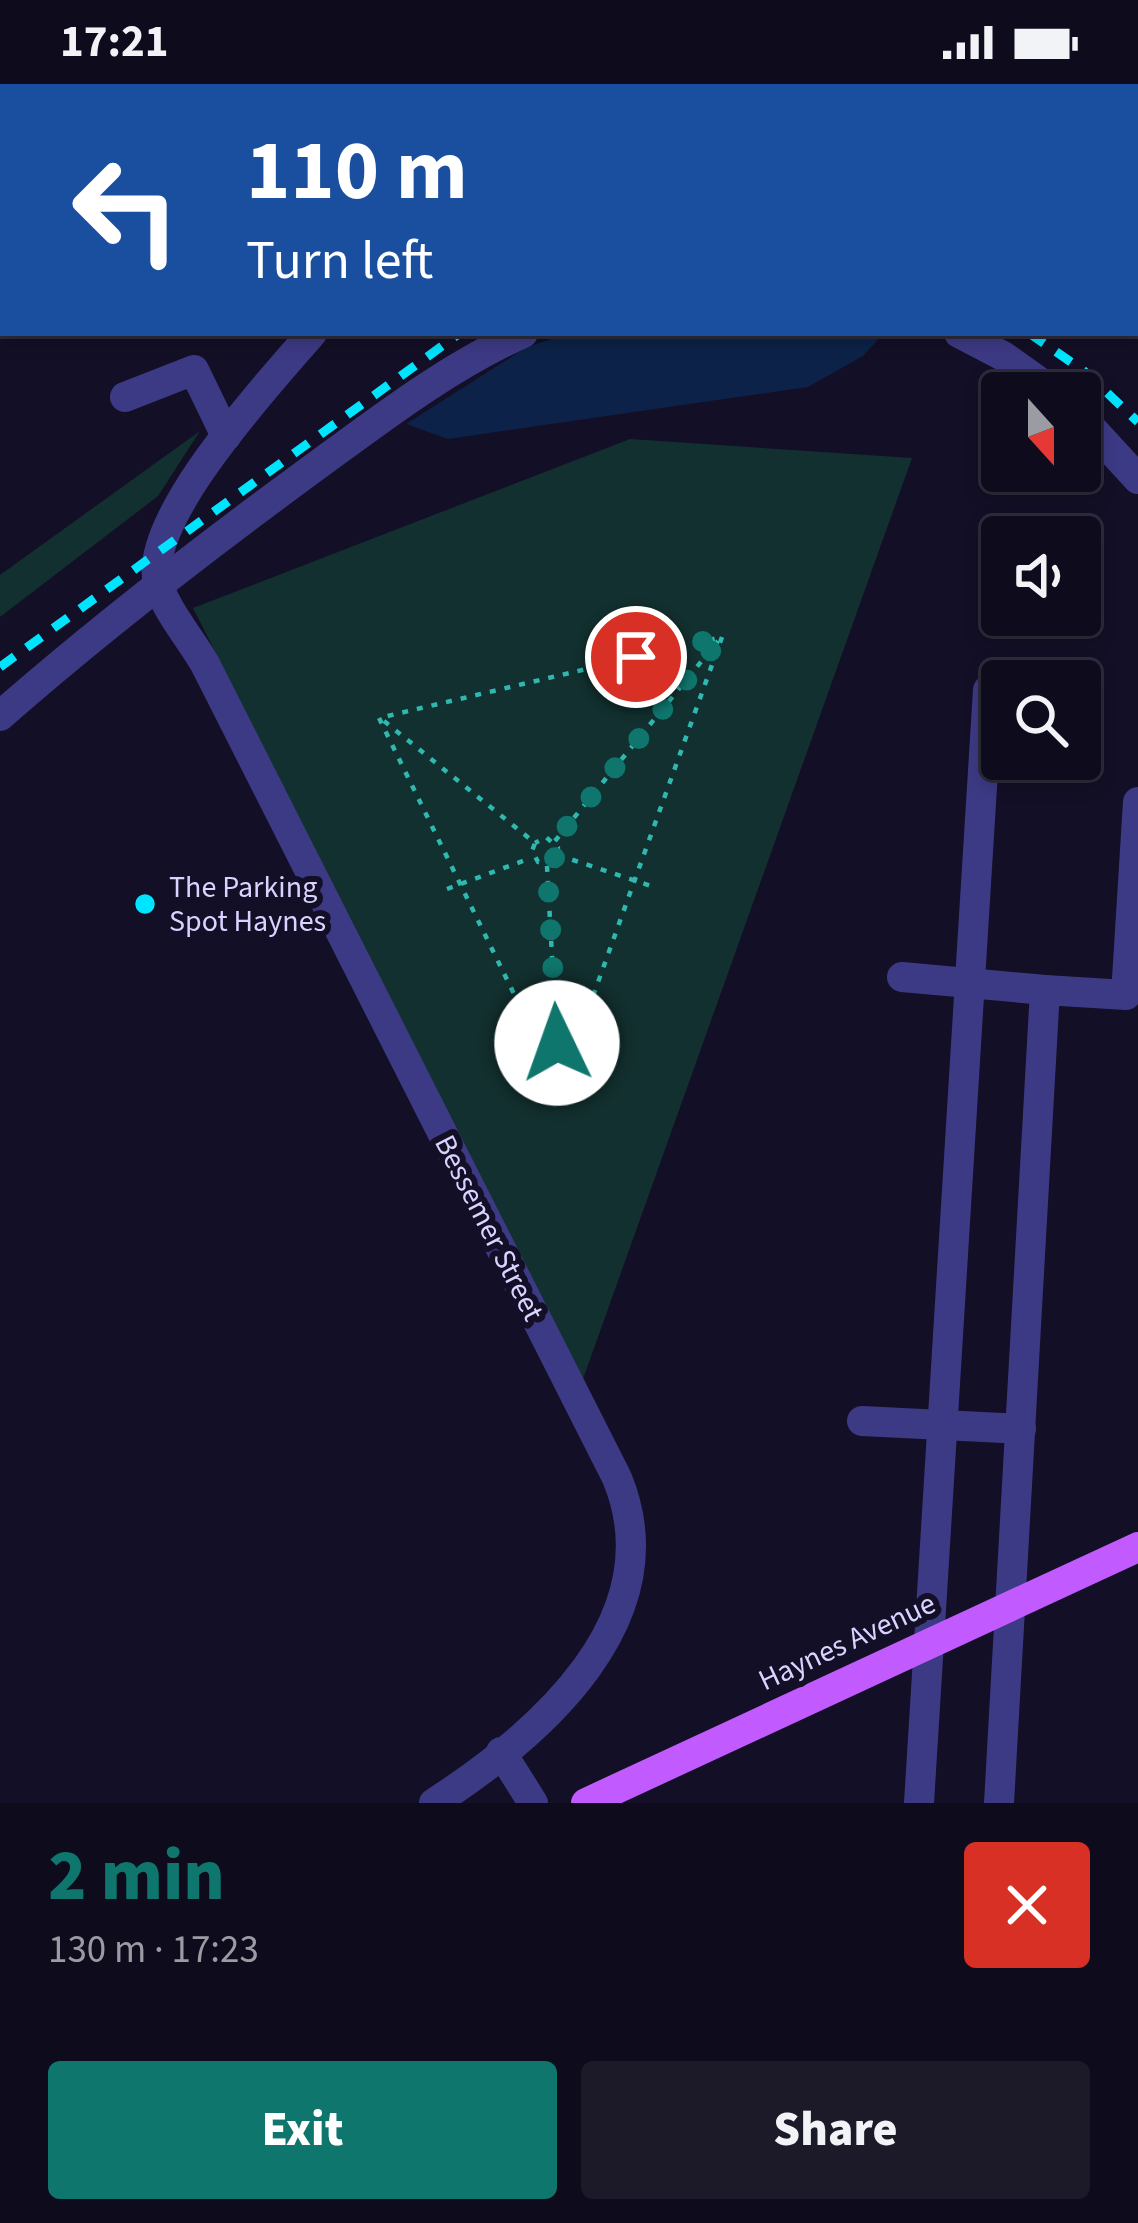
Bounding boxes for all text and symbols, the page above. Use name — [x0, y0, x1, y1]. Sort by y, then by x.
text: 17:21 — [60, 10, 169, 74]
text: 110 m — [246, 112, 468, 232]
icon: left — [48, 132, 204, 288]
text: Turn left — [246, 223, 433, 300]
north arrow — [981, 372, 1101, 492]
map controls — [981, 372, 1101, 780]
button: sound — [981, 516, 1101, 636]
pin — [585, 606, 687, 708]
icon: arrive — [603, 624, 669, 690]
button: search — [981, 660, 1101, 780]
place label: The Parking Spot Haynes — [169, 866, 326, 943]
marker: The Parking Spot Haynes — [132, 891, 158, 917]
position arrow — [494, 980, 620, 1106]
street label: Bessemer Street — [424, 1127, 554, 1329]
street label: Haynes Avenue — [751, 1582, 943, 1702]
text: 2 min — [48, 1825, 225, 1928]
button: close — [964, 1842, 1090, 1968]
text: 130 m · 17:23 — [48, 1922, 259, 1978]
button: Exit — [48, 2061, 557, 2199]
button: Share — [581, 2061, 1090, 2199]

